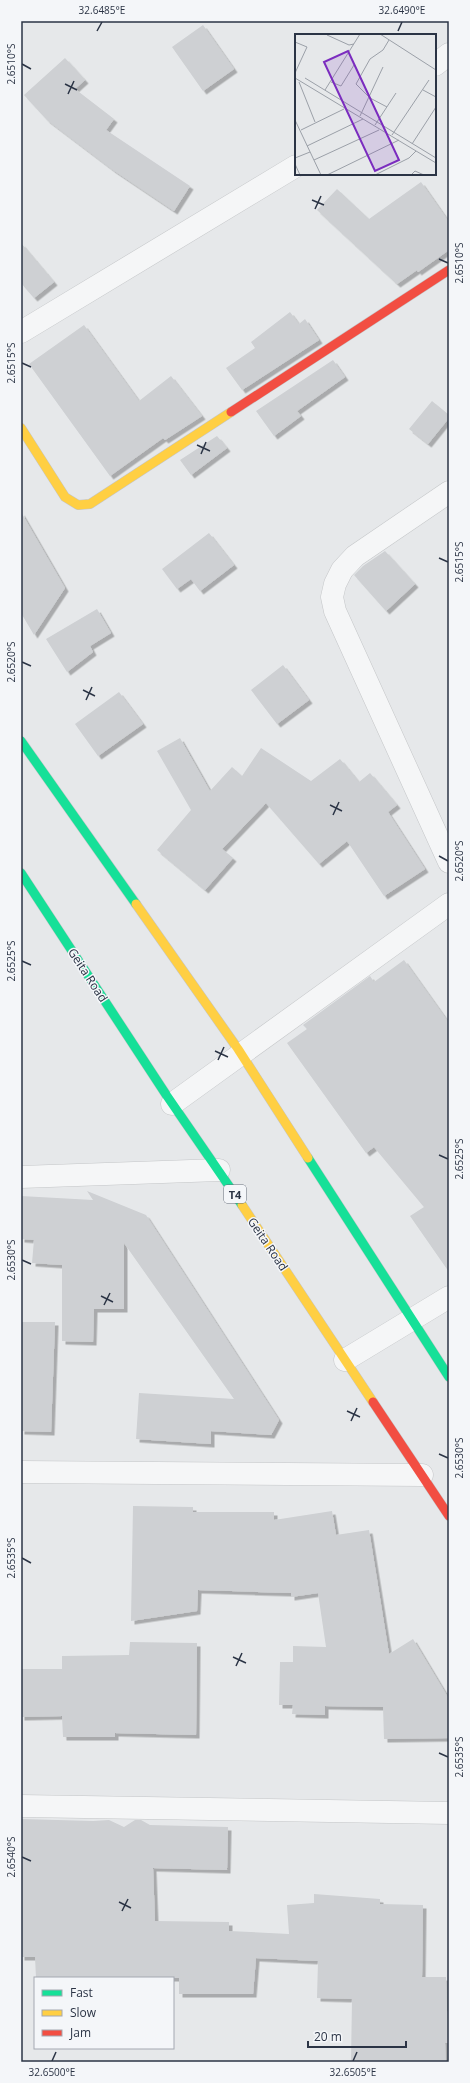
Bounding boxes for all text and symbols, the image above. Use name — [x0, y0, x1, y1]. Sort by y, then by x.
text: 32.6485°E — [79, 3, 125, 17]
text: 32.6490°E — [379, 3, 425, 17]
inset map — [295, 34, 436, 175]
text: 2.6510°S — [4, 44, 18, 84]
text: 2.6510°S — [452, 243, 466, 283]
text: 2.6515°S — [4, 343, 18, 383]
text: 2.6515°S — [452, 542, 466, 582]
text: 2.6520°S — [4, 642, 18, 682]
text: 2.6520°S — [452, 841, 466, 881]
text: 2.6525°S — [4, 941, 18, 981]
street label: Geita Road — [64, 945, 112, 1005]
text: 2.6525°S — [452, 1139, 466, 1179]
road number: T4 — [224, 1185, 246, 1203]
street label: Geita Road — [244, 1214, 292, 1274]
text: 2.6530°S — [4, 1240, 18, 1280]
text: 2.6530°S — [452, 1438, 466, 1478]
text: 2.6535°S — [4, 1538, 18, 1578]
text: 2.6535°S — [452, 1737, 466, 1777]
text: 2.6540°S — [4, 1837, 18, 1877]
legend — [34, 1977, 174, 2049]
text: Fast — [70, 1984, 93, 2001]
text: Slow — [70, 2004, 97, 2021]
scale bar — [308, 2023, 406, 2049]
text: Jam — [69, 2024, 91, 2041]
text: 20 m — [314, 2028, 342, 2045]
text: 32.6500°E — [29, 2065, 75, 2079]
text: 32.6505°E — [330, 2065, 376, 2079]

